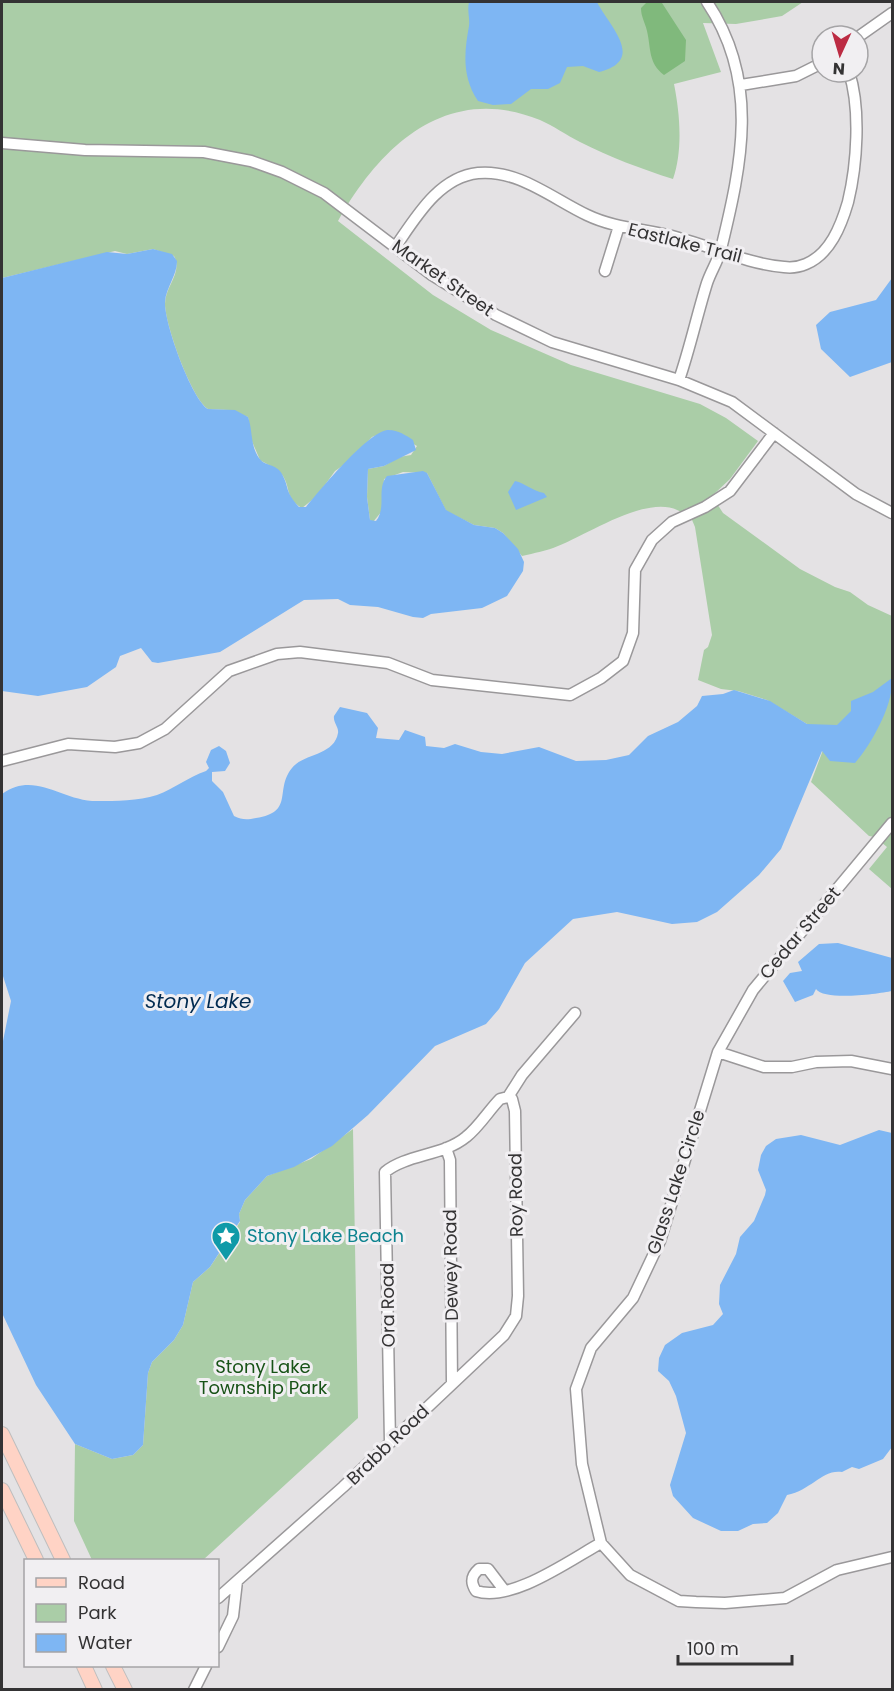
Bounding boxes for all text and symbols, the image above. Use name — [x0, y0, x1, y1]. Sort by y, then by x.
north arrow — [810, 24, 870, 84]
text: N — [832, 57, 846, 80]
street label: Eastlake Trail — [625, 216, 745, 269]
street label: Market Street — [387, 233, 499, 322]
street label: Cedar Street — [754, 881, 846, 984]
water label: Stony Lake — [145, 987, 251, 1015]
street label: Glass Lake Circle — [640, 1106, 711, 1257]
street label: Roy Road — [502, 1153, 529, 1237]
street label: Dewey Road — [437, 1209, 464, 1321]
place icon: Stony Lake Beach — [210, 1220, 242, 1262]
place label: Stony Lake Beach — [247, 1223, 404, 1248]
street label: Ora Road — [374, 1262, 401, 1348]
park label: Stony Lake Township Park — [199, 1354, 328, 1400]
street label: Brabb Road — [341, 1399, 434, 1490]
legend — [24, 1559, 219, 1667]
text: Road — [78, 1570, 125, 1595]
text: Park — [78, 1600, 117, 1625]
scale bar — [678, 1628, 792, 1666]
text: Water — [78, 1630, 132, 1655]
text: 100 m — [687, 1636, 739, 1661]

